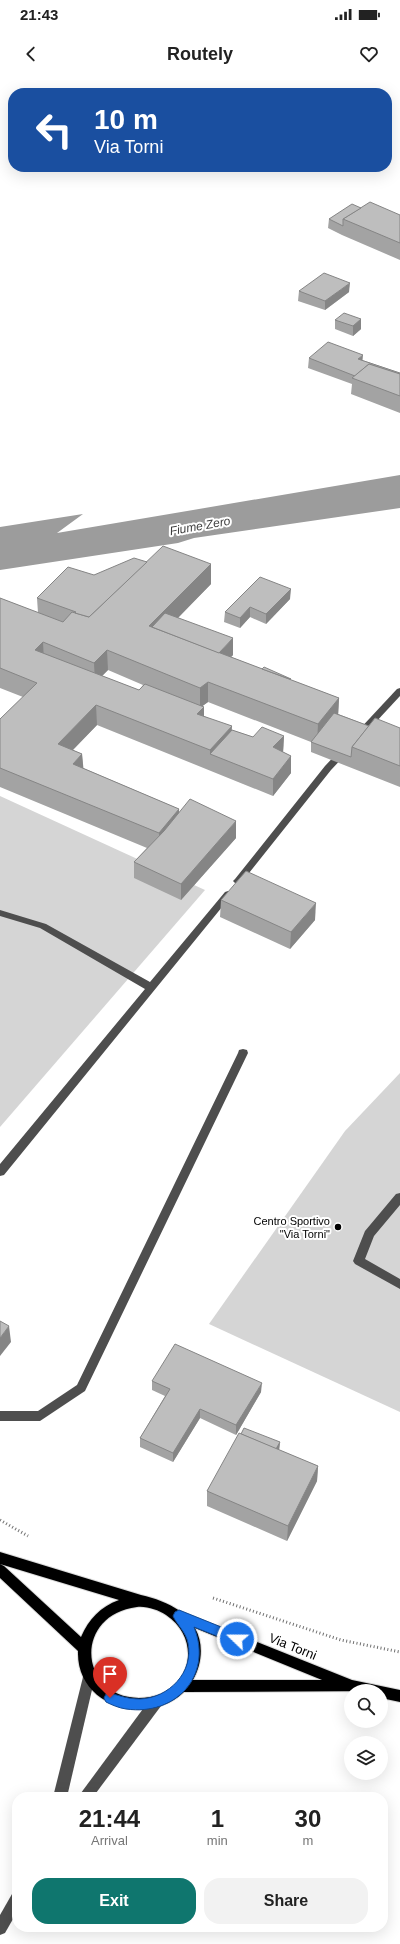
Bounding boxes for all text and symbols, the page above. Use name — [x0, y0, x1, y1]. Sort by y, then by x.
text: 21:43 — [20, 6, 58, 23]
icon: back — [20, 43, 42, 65]
icon: heart — [358, 43, 380, 65]
text: Routely — [167, 44, 233, 64]
icon: left — [28, 104, 80, 156]
text: 10 m — [94, 104, 158, 135]
text: Via Torni — [94, 137, 163, 157]
water label: Fiume Zero — [169, 514, 232, 538]
place label: Centro Sportivo "Via Torni" — [254, 1215, 330, 1240]
marker: Centro Sportivo "Via Torni" — [333, 1222, 343, 1232]
position arrow — [216, 1618, 258, 1660]
street label: Via Torni — [267, 1630, 319, 1663]
pin — [93, 1657, 127, 1698]
icon: arrive — [99, 1663, 121, 1685]
map controls — [344, 1684, 388, 1780]
button: search — [344, 1684, 388, 1728]
button: layers — [344, 1736, 388, 1780]
text: 21:44 — [79, 1805, 140, 1832]
text: 1 — [211, 1805, 224, 1832]
text: 30 — [295, 1805, 321, 1832]
text: Arrival — [91, 1833, 128, 1848]
text: min — [207, 1833, 228, 1848]
text: m — [302, 1833, 313, 1848]
button: Exit — [32, 1878, 196, 1924]
button: Share — [204, 1878, 368, 1924]

